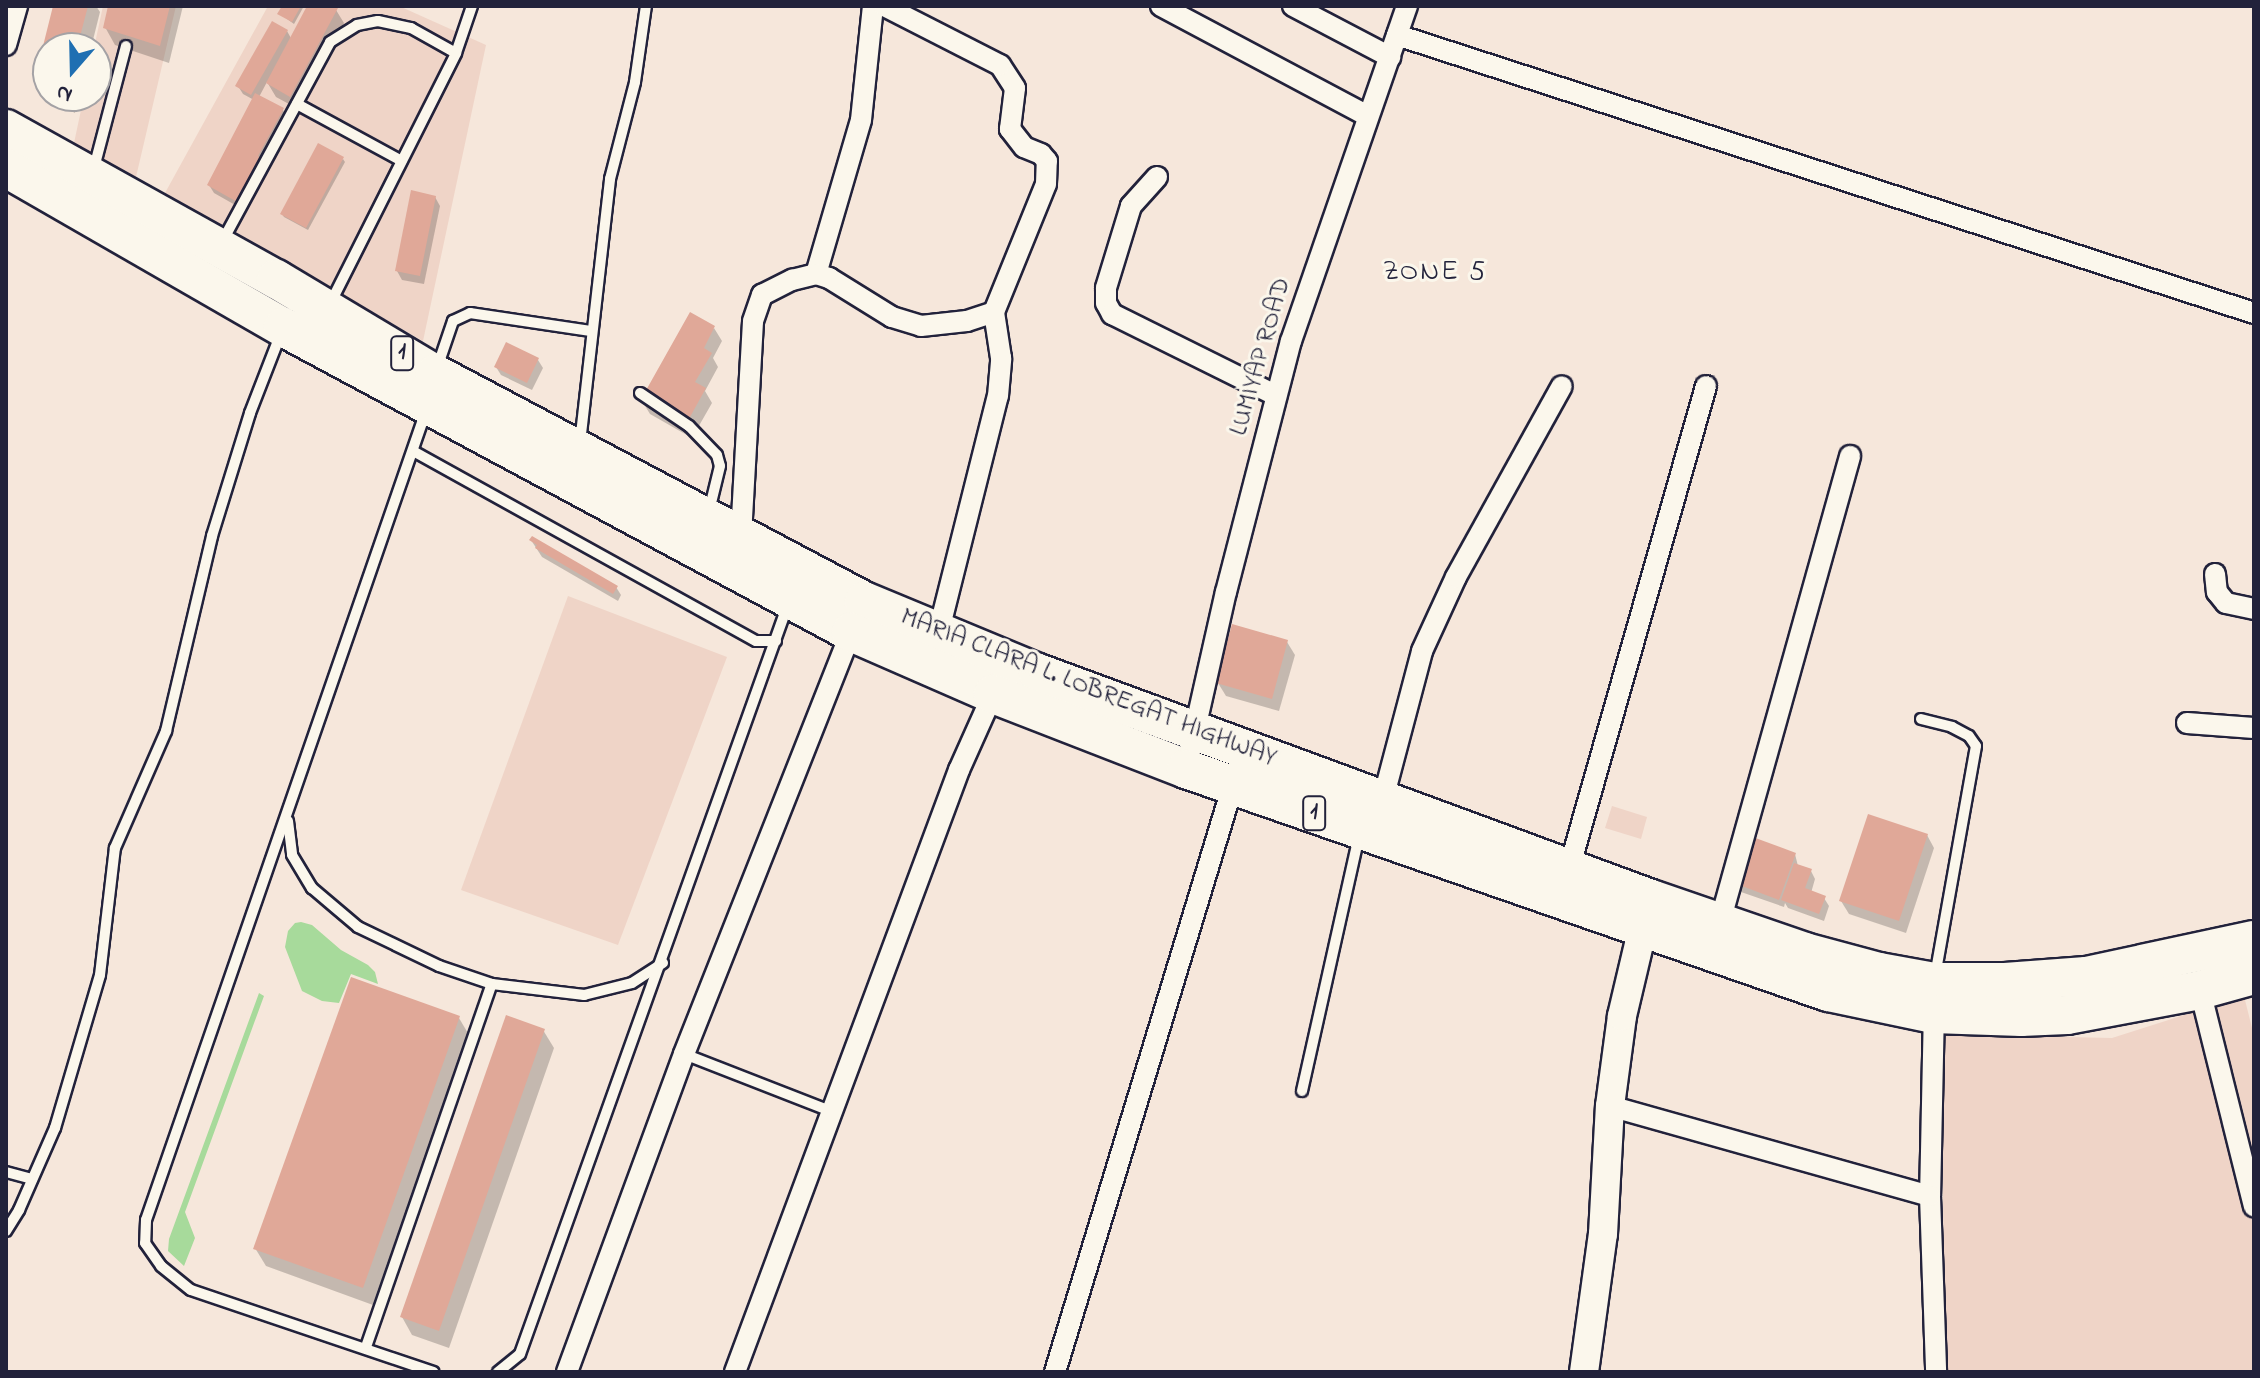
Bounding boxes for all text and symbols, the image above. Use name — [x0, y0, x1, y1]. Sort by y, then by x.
north arrow — [32, 32, 112, 112]
text: N — [52, 75, 77, 110]
district label: ZONE 5 — [1383, 256, 1487, 290]
street label: LUMIYAP ROAD — [1225, 274, 1299, 440]
road number: 1 — [390, 333, 414, 373]
street label: MARIA CLARA L. LOBREGAT HIGHWAY — [896, 603, 1280, 775]
road number: 1 — [1302, 793, 1326, 833]

